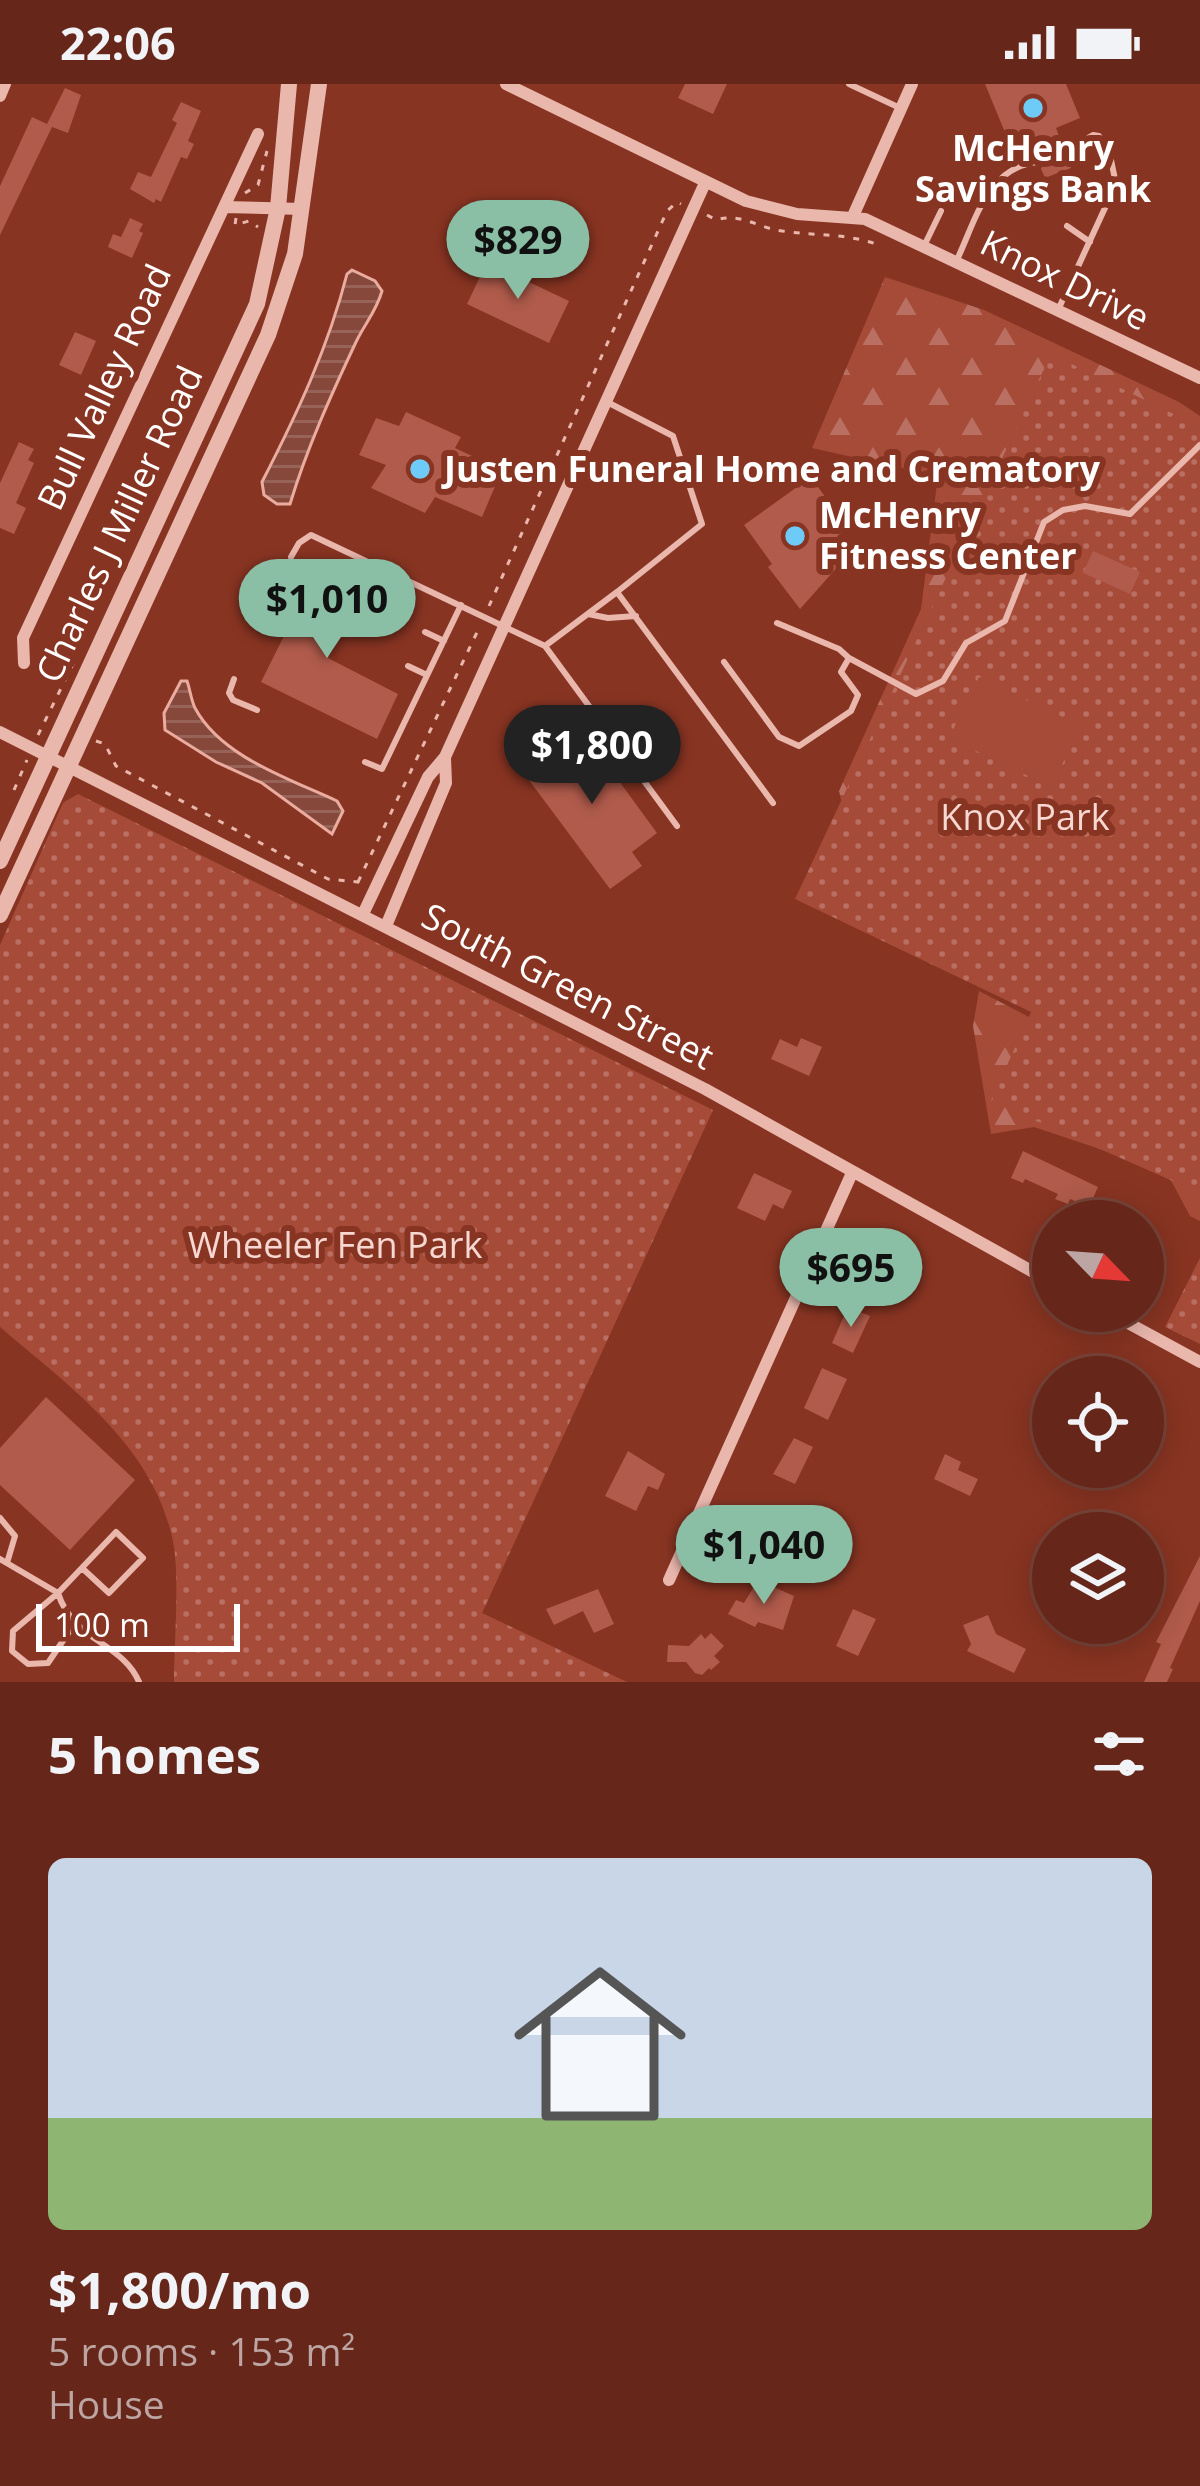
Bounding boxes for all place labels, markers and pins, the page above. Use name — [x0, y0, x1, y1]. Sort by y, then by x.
marker: McHenry Savings Bank — [1020, 95, 1046, 121]
place label: McHenry Savings Bank — [915, 123, 1152, 213]
pin: $829 — [447, 200, 589, 302]
place label: Justen Funeral Home and Crematory — [441, 444, 1100, 493]
marker: Justen Funeral Home and Crematory — [407, 456, 433, 482]
place label: McHenry Fitness Center — [819, 490, 1077, 580]
marker: McHenry Fitness Center — [782, 523, 808, 549]
pin: $1,010 — [229, 559, 425, 661]
pin: $1,800 — [494, 705, 690, 807]
pin: $695 — [780, 1228, 922, 1330]
pin: $1,040 — [666, 1505, 862, 1607]

